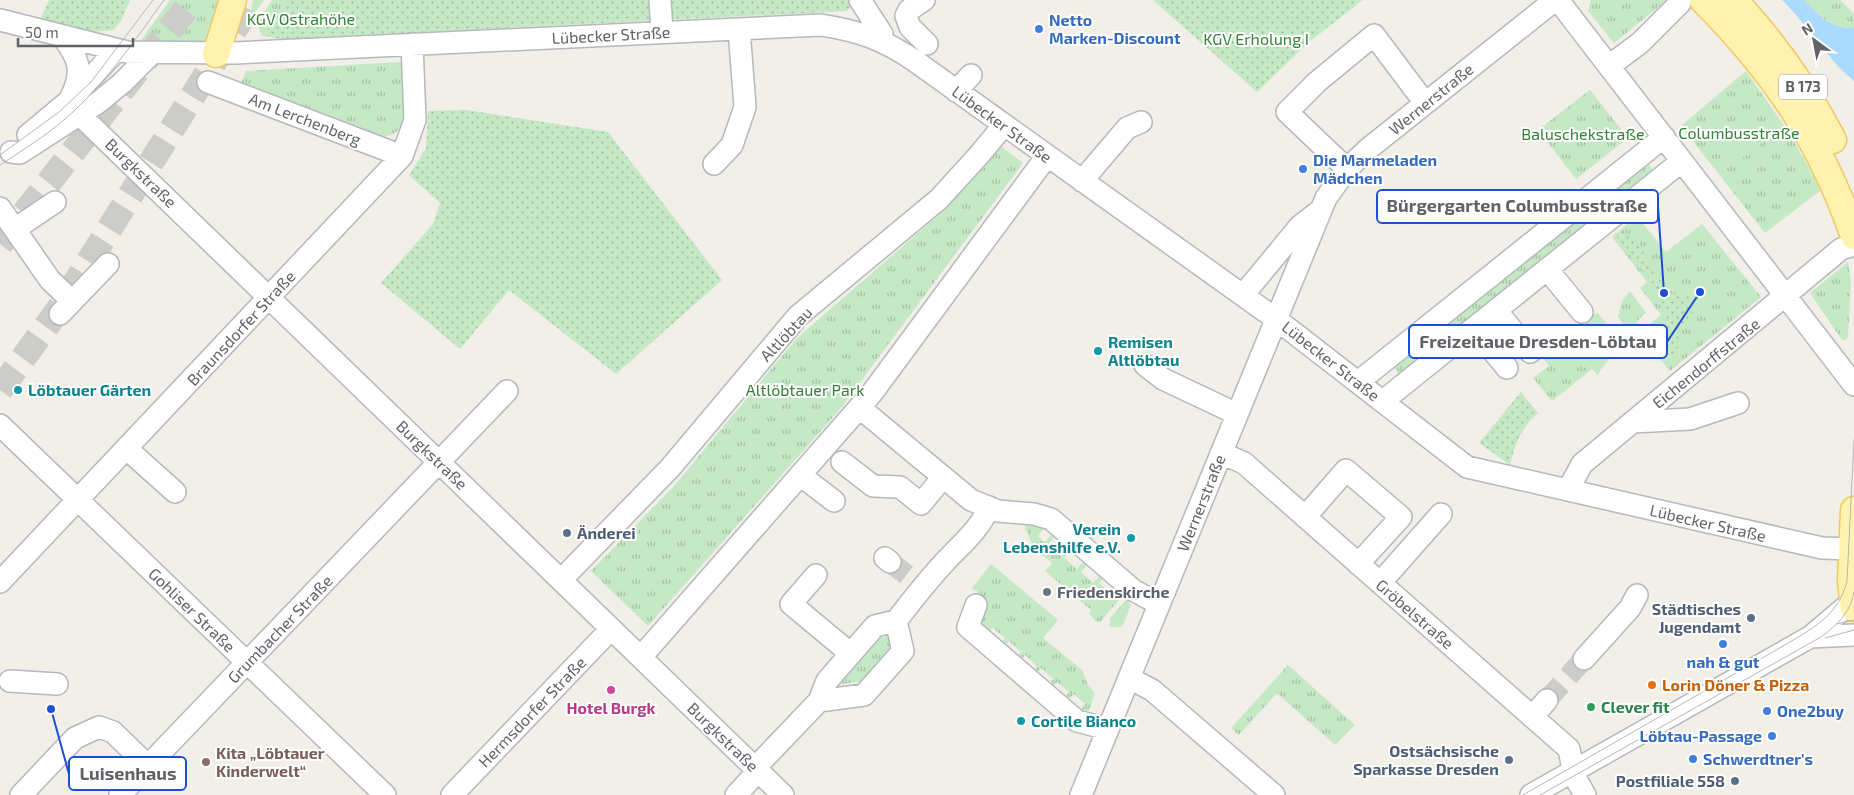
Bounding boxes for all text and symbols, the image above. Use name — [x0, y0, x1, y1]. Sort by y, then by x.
park label: KGV Ostrahöhe — [247, 9, 355, 28]
place label: Netto Marken-Discount — [1049, 10, 1181, 47]
scale bar — [18, 15, 132, 47]
north arrow — [1789, 15, 1839, 65]
text: N — [1798, 19, 1816, 38]
street label: Lübecker Straße — [551, 22, 671, 47]
text: 50 m — [25, 23, 59, 41]
marker: Netto Marken-Discount — [1033, 23, 1045, 35]
park label: KGV Erholung I — [1203, 29, 1309, 48]
street label: Wernerstraße — [1385, 59, 1477, 138]
road number: B 173 — [1779, 74, 1827, 100]
street label: Lübecker Straße — [949, 81, 1056, 166]
street label: Am Lerchenberg — [246, 88, 364, 149]
park label: Columbusstraße — [1678, 123, 1800, 142]
park label: Baluschekstraße — [1521, 124, 1645, 143]
street label: Burgkstraße — [102, 134, 181, 211]
place label: Die Marmeladen Mädchen — [1313, 150, 1437, 187]
marker: Die Marmeladen Mädchen — [1297, 163, 1309, 175]
callout: Bürgergarten Columbusstraße — [1377, 190, 1658, 223]
text: Bürgergarten Columbusstraße — [1387, 194, 1647, 216]
street label: Braunsdorfer Straße — [182, 266, 299, 389]
street label: Altlöbtau — [756, 302, 816, 365]
street label: Eichendorffstraße — [1648, 313, 1763, 412]
street label: Lübecker Straße — [1279, 317, 1384, 405]
callout: Freizeitaue Dresden-Löbtau — [1409, 325, 1667, 358]
text: Freizeitaue Dresden-Löbtau — [1419, 330, 1657, 352]
place label: Remisen Altlöbtau — [1108, 332, 1179, 369]
marker: Remisen Altlöbtau — [1092, 345, 1104, 357]
place label: Löbtauer Gärten — [28, 380, 151, 399]
park label: Altlöbtauer Park — [746, 380, 864, 399]
marker: Löbtauer Gärten — [12, 384, 24, 396]
street label: Burgkstraße — [393, 416, 472, 493]
street label: Wernerstraße — [1172, 451, 1229, 554]
street label: Lübecker Straße — [1648, 500, 1768, 545]
place label: Verein Lebenshilfe e.V. — [1003, 519, 1121, 556]
place label: Änderei — [577, 523, 636, 542]
marker: Änderei — [561, 527, 573, 539]
marker: Verein Lebenshilfe e.V. — [1125, 532, 1137, 544]
street label: Gohliser Straße — [145, 564, 240, 656]
street label: Grumbacher Straße — [223, 571, 336, 686]
street label: Gröbelstraße — [1373, 575, 1458, 652]
place label: Friedenskirche — [1057, 582, 1170, 601]
marker: Friedenskirche — [1041, 586, 1053, 598]
place label: Städtisches Jugendamt — [1652, 599, 1741, 636]
marker: Städtisches Jugendamt — [1745, 612, 1757, 624]
marker: nah & gut — [1717, 638, 1729, 650]
street label: Hermsdorfer Straße — [474, 652, 589, 771]
place label: nah & gut — [1687, 652, 1760, 671]
place label: Lorin Döner & Pizza — [1662, 675, 1809, 694]
marker: Lorin Döner & Pizza — [1646, 679, 1658, 691]
marker: Hotel Burgk — [605, 684, 617, 696]
place label: Clever fit — [1601, 697, 1670, 716]
place label: Hotel Burgk — [566, 698, 656, 717]
street label: Burgkstraße — [684, 698, 763, 775]
marker: Clever fit — [1585, 701, 1597, 713]
place label: One2buy — [1777, 701, 1844, 721]
marker: One2buy — [1761, 705, 1773, 717]
place label: Cortile Bianco — [1031, 711, 1136, 730]
marker: Cortile Bianco — [1015, 715, 1027, 727]
place label: Löbtau-Passage — [1639, 726, 1762, 745]
marker: Löbtau-Passage — [1766, 730, 1778, 742]
place label: Ostsächsische Sparkasse Dresden — [1353, 741, 1499, 778]
place label: Kita „Löbtauer Kinderwelt“ — [216, 743, 325, 780]
place label: Schwerdtner's — [1703, 749, 1813, 768]
marker: Schwerdtner's — [1687, 753, 1699, 765]
marker: Ostsächsische Sparkasse Dresden — [1503, 754, 1515, 766]
marker: Kita „Löbtauer Kinderwelt“ — [200, 756, 212, 768]
callout: Luisenhaus — [69, 757, 186, 790]
text: Luisenhaus — [79, 762, 177, 784]
place label: Postfiliale 558 — [1616, 771, 1725, 790]
marker: Postfiliale 558 — [1729, 775, 1741, 787]

